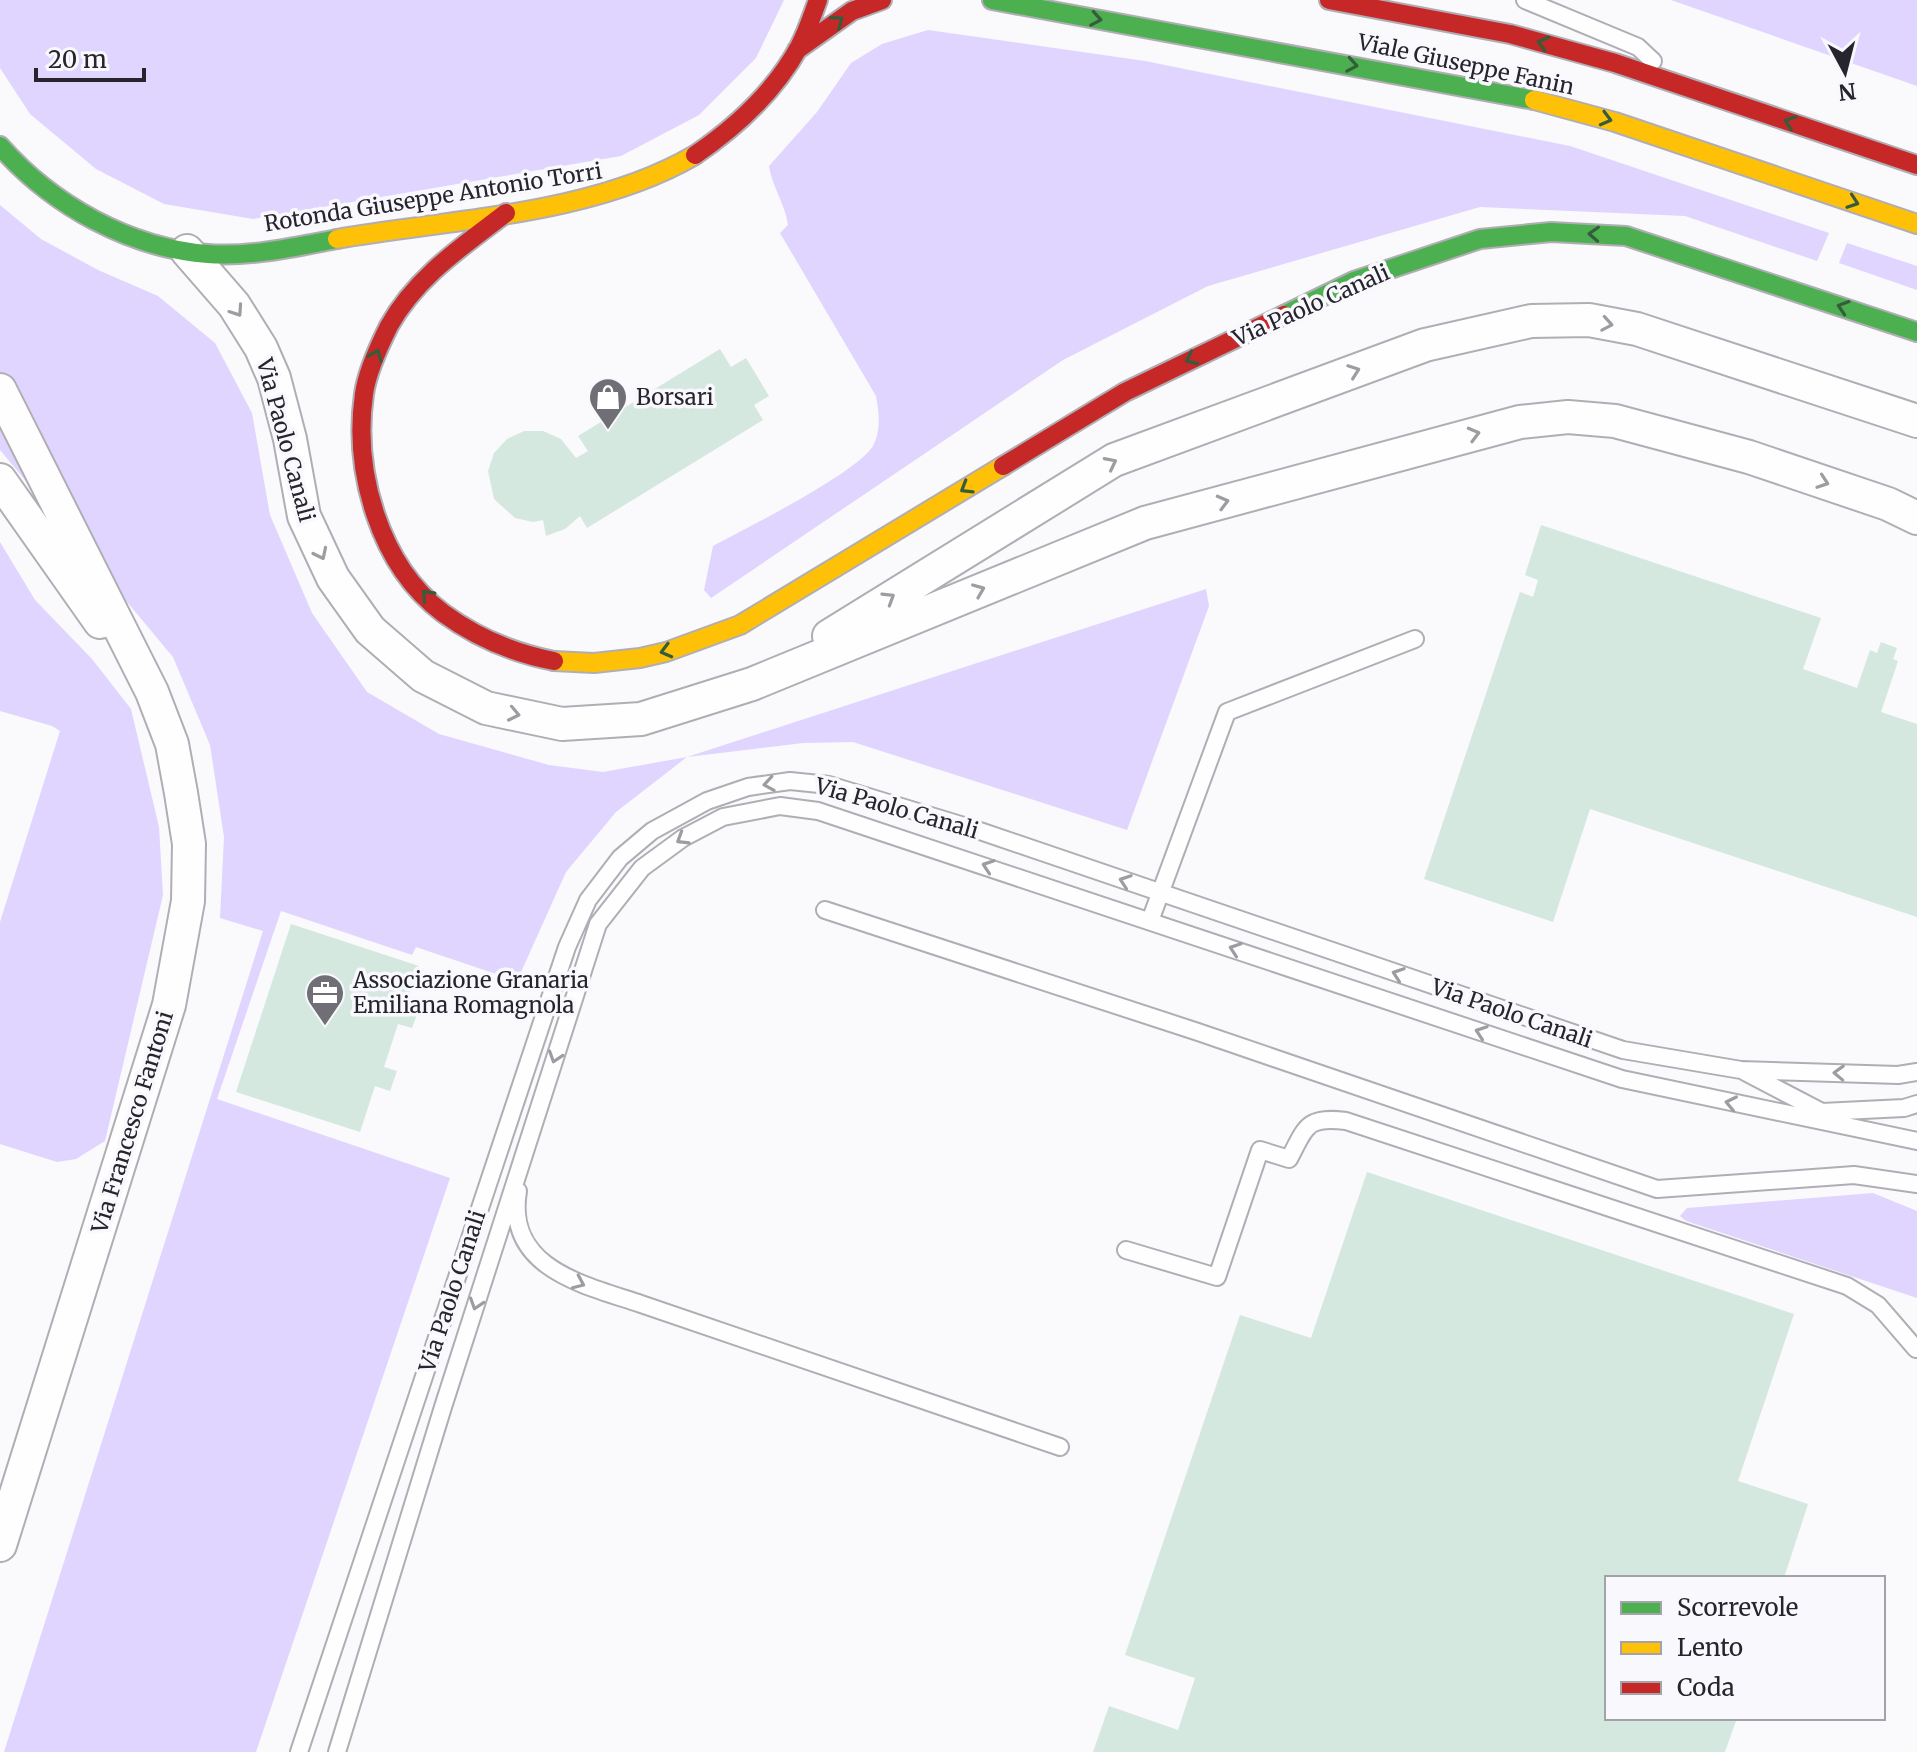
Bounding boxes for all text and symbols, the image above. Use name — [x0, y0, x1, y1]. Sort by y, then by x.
one-way arrow — [1089, 9, 1103, 26]
one-way arrow — [829, 16, 843, 31]
street label: Viale Giuseppe Fanin — [1354, 27, 1577, 101]
scale bar — [36, 32, 144, 82]
north arrow — [1805, 32, 1885, 112]
one-way arrow — [1536, 35, 1550, 52]
text: 20 m — [48, 44, 107, 75]
one-way arrow — [1345, 55, 1359, 72]
text: N — [1836, 77, 1858, 107]
one-way arrow — [1599, 110, 1613, 127]
one-way arrow — [1784, 116, 1798, 132]
street label: Rotonda Giuseppe Antonio Torri — [262, 156, 604, 238]
one-way arrow — [1845, 193, 1859, 209]
one-way arrow — [1587, 226, 1600, 243]
street label: Via Paolo Canali — [1227, 258, 1394, 352]
one-way arrow — [1837, 301, 1851, 317]
one-way arrow — [227, 302, 242, 316]
one-way arrow — [1600, 314, 1613, 331]
one-way arrow — [366, 349, 383, 363]
one-way arrow — [1185, 349, 1200, 365]
street label: Via Paolo Canali — [250, 354, 321, 525]
one-way arrow — [1346, 364, 1360, 381]
shop icon: Borsari — [587, 376, 629, 431]
place label: Borsari — [636, 383, 714, 411]
one-way arrow — [1467, 427, 1481, 444]
one-way arrow — [1103, 457, 1117, 472]
one-way arrow — [1815, 473, 1829, 489]
one-way arrow — [960, 479, 975, 494]
one-way arrow — [1216, 494, 1230, 511]
one-way arrow — [311, 546, 327, 560]
one-way arrow — [971, 584, 985, 600]
one-way arrow — [421, 590, 436, 604]
one-way arrow — [881, 593, 895, 608]
one-way arrow — [660, 642, 674, 658]
one-way arrow — [507, 705, 520, 722]
street label: Via Paolo Canali — [811, 771, 982, 845]
one-way arrow — [762, 775, 776, 792]
one-way arrow — [676, 830, 691, 845]
one-way arrow — [982, 860, 996, 876]
one-way arrow — [1119, 874, 1133, 890]
one-way arrow — [1228, 943, 1242, 959]
place label: Associazione Granaria Emiliana Romagnola — [352, 966, 589, 1019]
one-way arrow — [1391, 967, 1405, 983]
office icon: Associazione Granaria Emiliana Romagnola — [304, 972, 346, 1027]
street label: Via Paolo Canali — [1427, 972, 1596, 1054]
street label: Via Francesco Fantoni — [85, 1007, 179, 1238]
one-way arrow — [1475, 1026, 1489, 1042]
one-way arrow — [549, 1049, 565, 1063]
one-way arrow — [1832, 1065, 1845, 1082]
one-way arrow — [1725, 1095, 1738, 1112]
street label: Via Paolo Canali — [412, 1207, 491, 1376]
one-way arrow — [571, 1273, 585, 1289]
one-way arrow — [469, 1297, 485, 1310]
legend — [1605, 1576, 1885, 1720]
text: Scorrevole — [1677, 1592, 1798, 1623]
text: Lento — [1677, 1632, 1743, 1663]
text: Coda — [1677, 1672, 1735, 1703]

